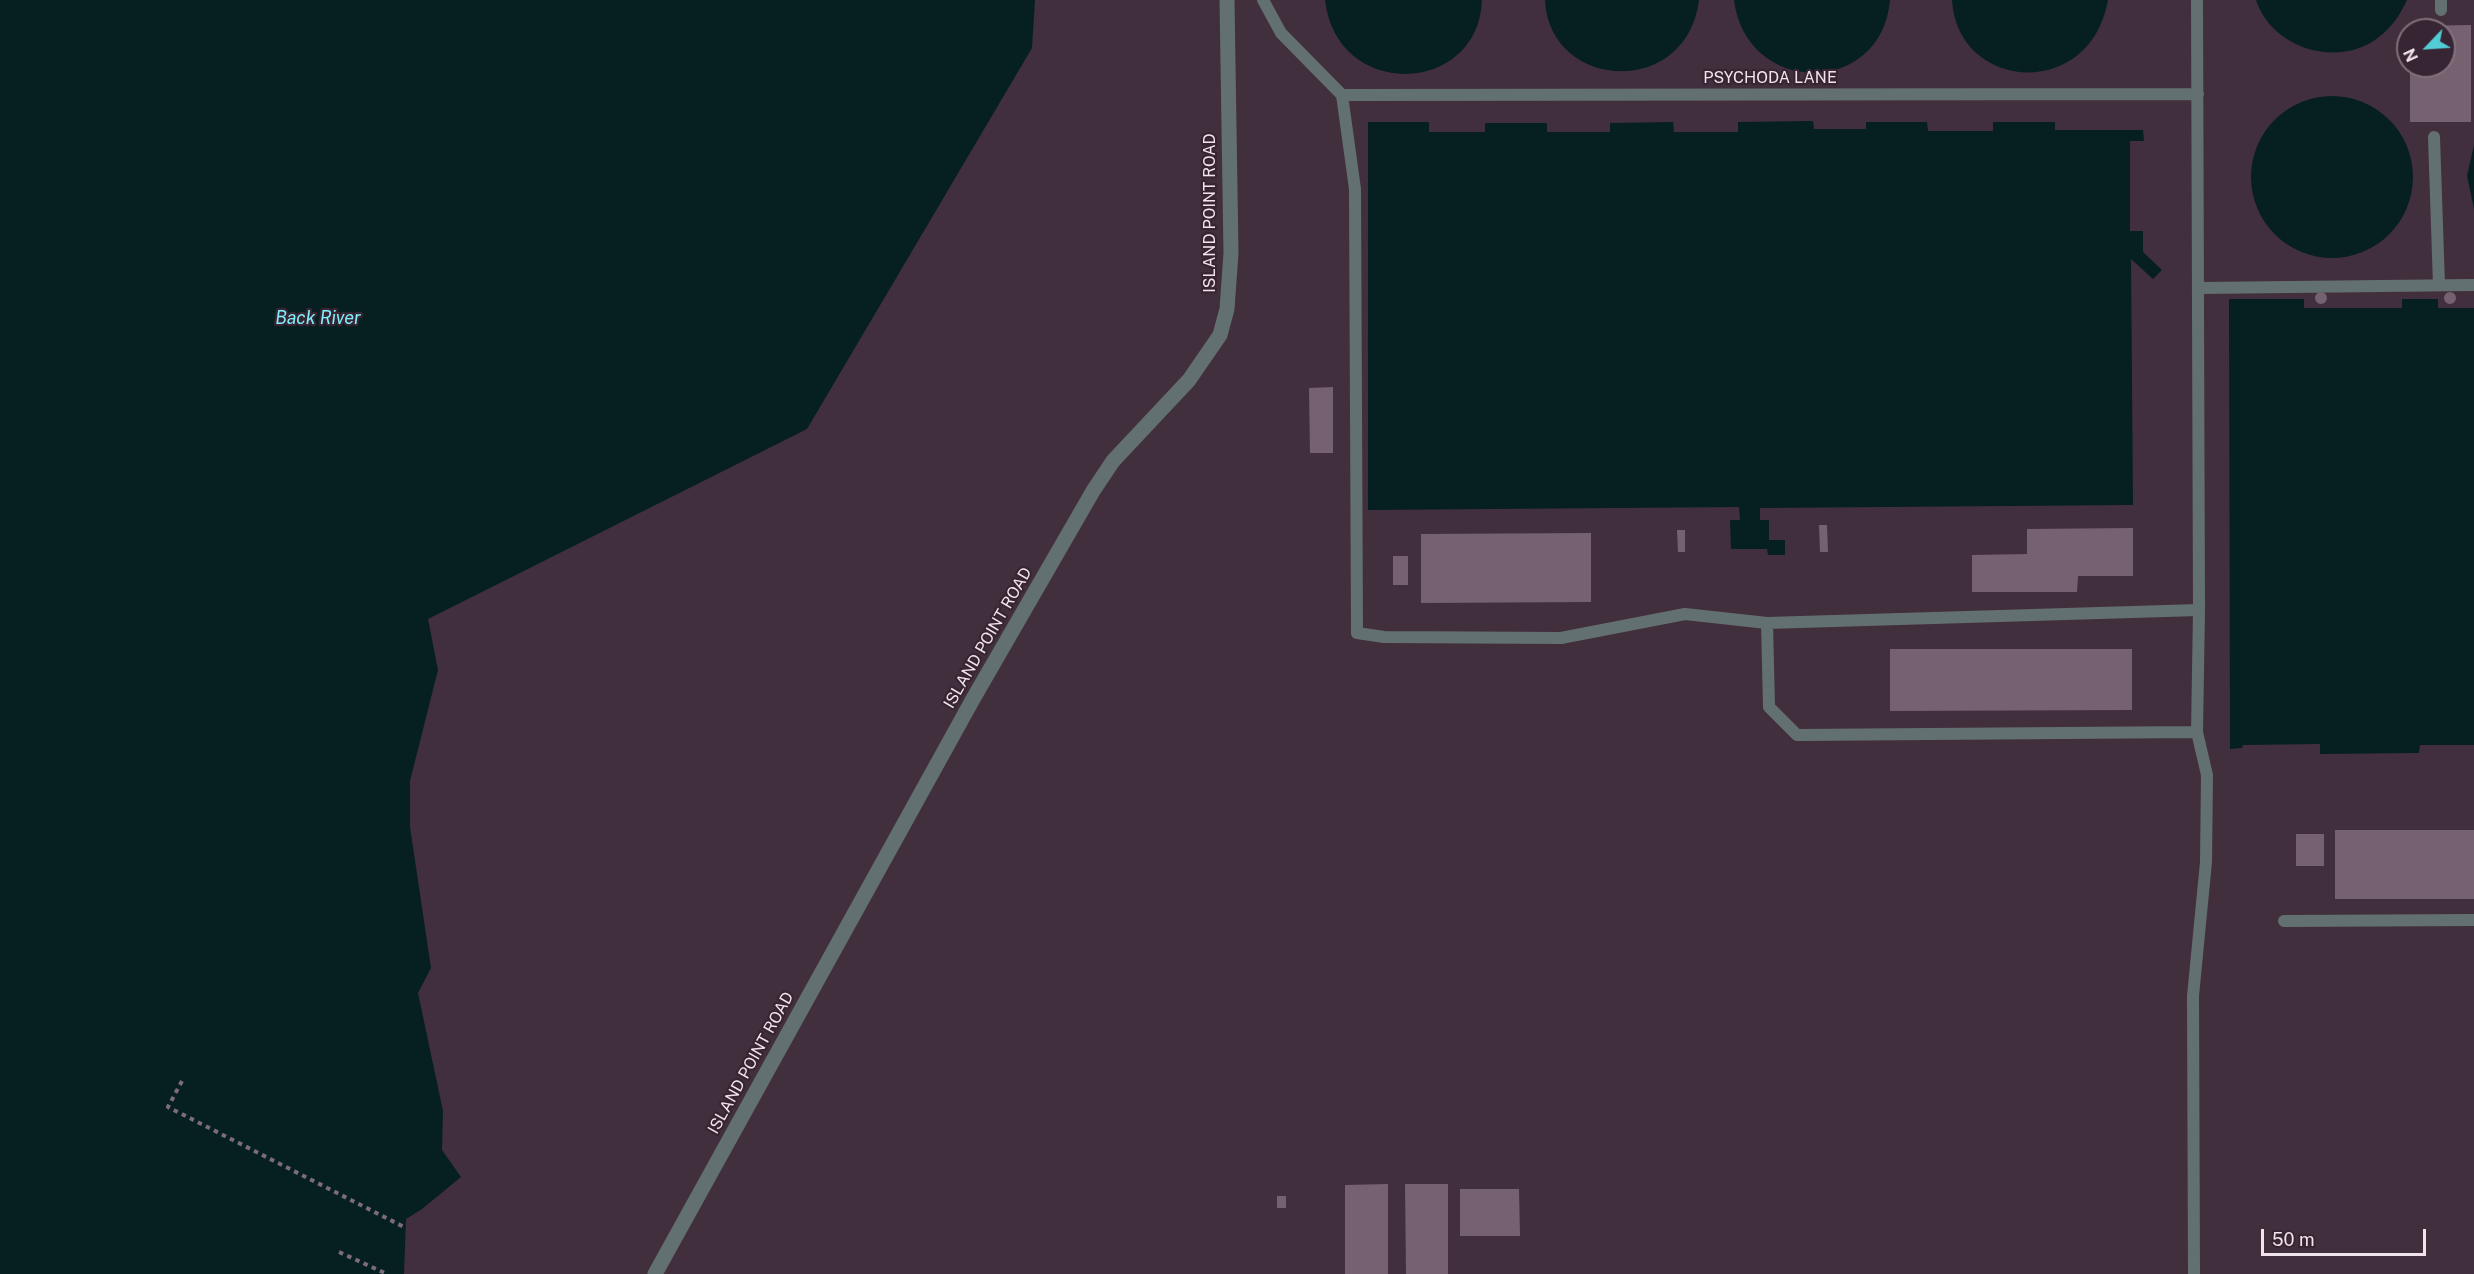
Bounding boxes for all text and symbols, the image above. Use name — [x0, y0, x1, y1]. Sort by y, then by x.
north arrow — [2396, 18, 2456, 78]
text: N — [2400, 45, 2422, 65]
street label: PSYCHODA LANE — [1703, 68, 1837, 88]
street label: ISLAND POINT ROAD — [1200, 133, 1220, 293]
water label: Back River — [275, 307, 361, 329]
street label: ISLAND POINT ROAD — [940, 564, 1036, 712]
street label: ISLAND POINT ROAD — [704, 989, 798, 1137]
scale bar — [2264, 1217, 2429, 1255]
text: 50 m — [2272, 1229, 2315, 1250]

